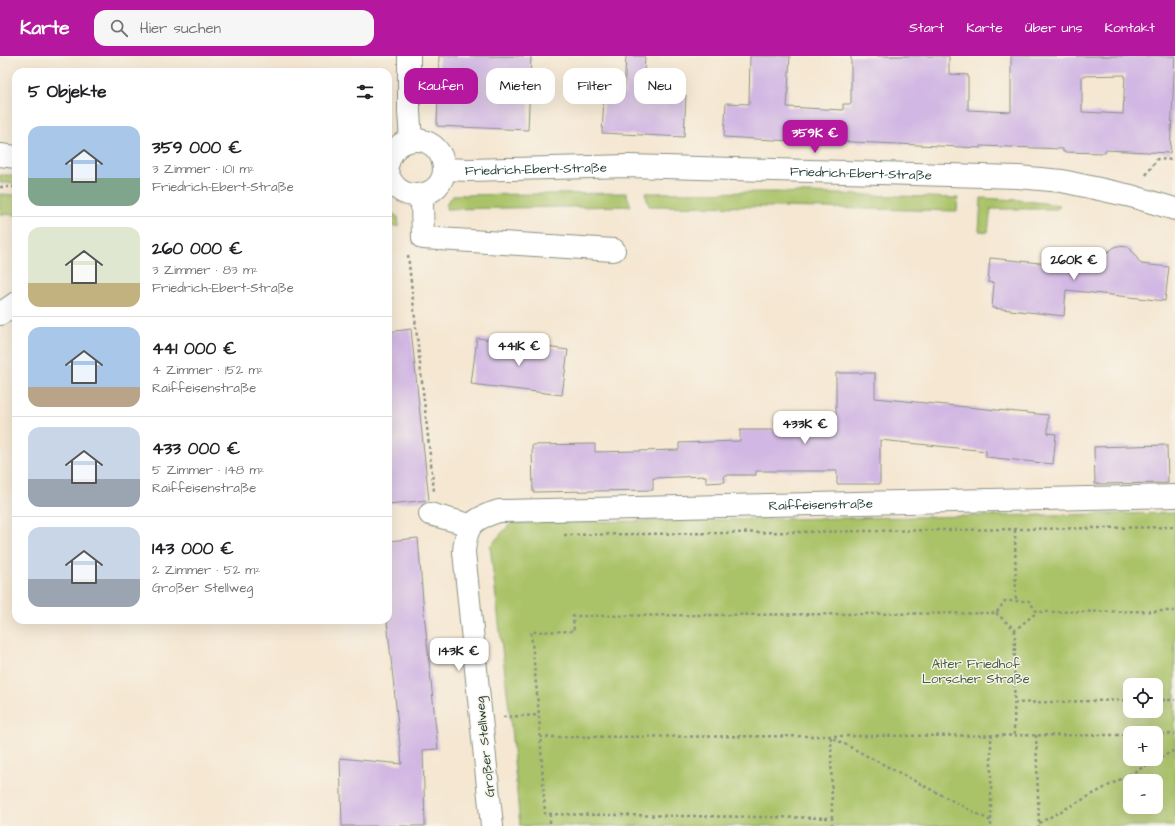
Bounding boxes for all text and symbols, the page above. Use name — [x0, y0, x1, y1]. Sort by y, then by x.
search box — [94, 10, 374, 46]
text: Karte — [20, 15, 70, 42]
icon: search — [108, 17, 130, 39]
text: Hier suchen — [140, 18, 221, 39]
text: Start — [909, 18, 944, 38]
text: Karte — [966, 18, 1003, 38]
text: Über uns — [1025, 18, 1083, 38]
text: Kontakt — [1105, 18, 1155, 38]
chip: Kaufen — [404, 68, 478, 104]
chip: Mieten — [486, 68, 555, 104]
chip: Filter — [563, 68, 626, 104]
chip: Neu — [634, 68, 686, 104]
text: 5 Objekte — [28, 80, 107, 104]
icon: filters — [354, 81, 376, 103]
pin: 359K € — [782, 120, 848, 154]
text: 359K € — [792, 124, 838, 142]
text: 359 000 € — [152, 136, 242, 160]
icon: home — [60, 142, 108, 190]
street label: Friedrich-Ebert-Straße — [465, 159, 607, 180]
text: 3 Zimmer · 101 m² — [152, 160, 254, 178]
street label: Friedrich-Ebert-Straße — [790, 163, 932, 185]
text: Friedrich-Ebert-Straße — [152, 178, 294, 196]
text: 260 000 € — [152, 237, 242, 261]
icon: home — [60, 243, 108, 291]
pin: 260K € — [1041, 247, 1107, 281]
text: 260K € — [1050, 251, 1098, 269]
text: 3 Zimmer · 83 m² — [152, 261, 258, 279]
text: Friedrich-Ebert-Straße — [152, 279, 294, 297]
pin: 441K € — [486, 333, 552, 367]
text: 441 000 € — [152, 337, 237, 361]
text: 441K € — [498, 337, 540, 355]
icon: home — [60, 343, 108, 391]
text: 4 Zimmer · 152 m² — [152, 361, 263, 379]
text: Raiffeisenstraße — [152, 379, 256, 397]
pin: 433K € — [772, 411, 838, 445]
text: 433K € — [782, 415, 828, 433]
text: 433 000 € — [152, 437, 240, 461]
icon: home — [60, 443, 108, 491]
text: 5 Zimmer · 148 m² — [152, 461, 264, 479]
text: Raiffeisenstraße — [152, 479, 256, 497]
street label: Raiffeisenstraße — [769, 495, 873, 515]
text: 143 000 € — [152, 537, 234, 561]
icon: home — [60, 543, 108, 591]
text: 2 Zimmer · 52 m² — [152, 561, 260, 579]
text: Großer Stellweg — [152, 579, 253, 597]
pin: 143K € — [426, 638, 492, 672]
text: 143K € — [439, 642, 479, 660]
park label: Alter Friedhof Lorscher Straße — [922, 655, 1030, 688]
map controls — [1123, 678, 1163, 814]
button: locate — [1123, 678, 1163, 718]
street label: Großer Stellweg — [471, 695, 500, 798]
button: + — [1123, 726, 1163, 766]
button: − — [1123, 774, 1163, 814]

